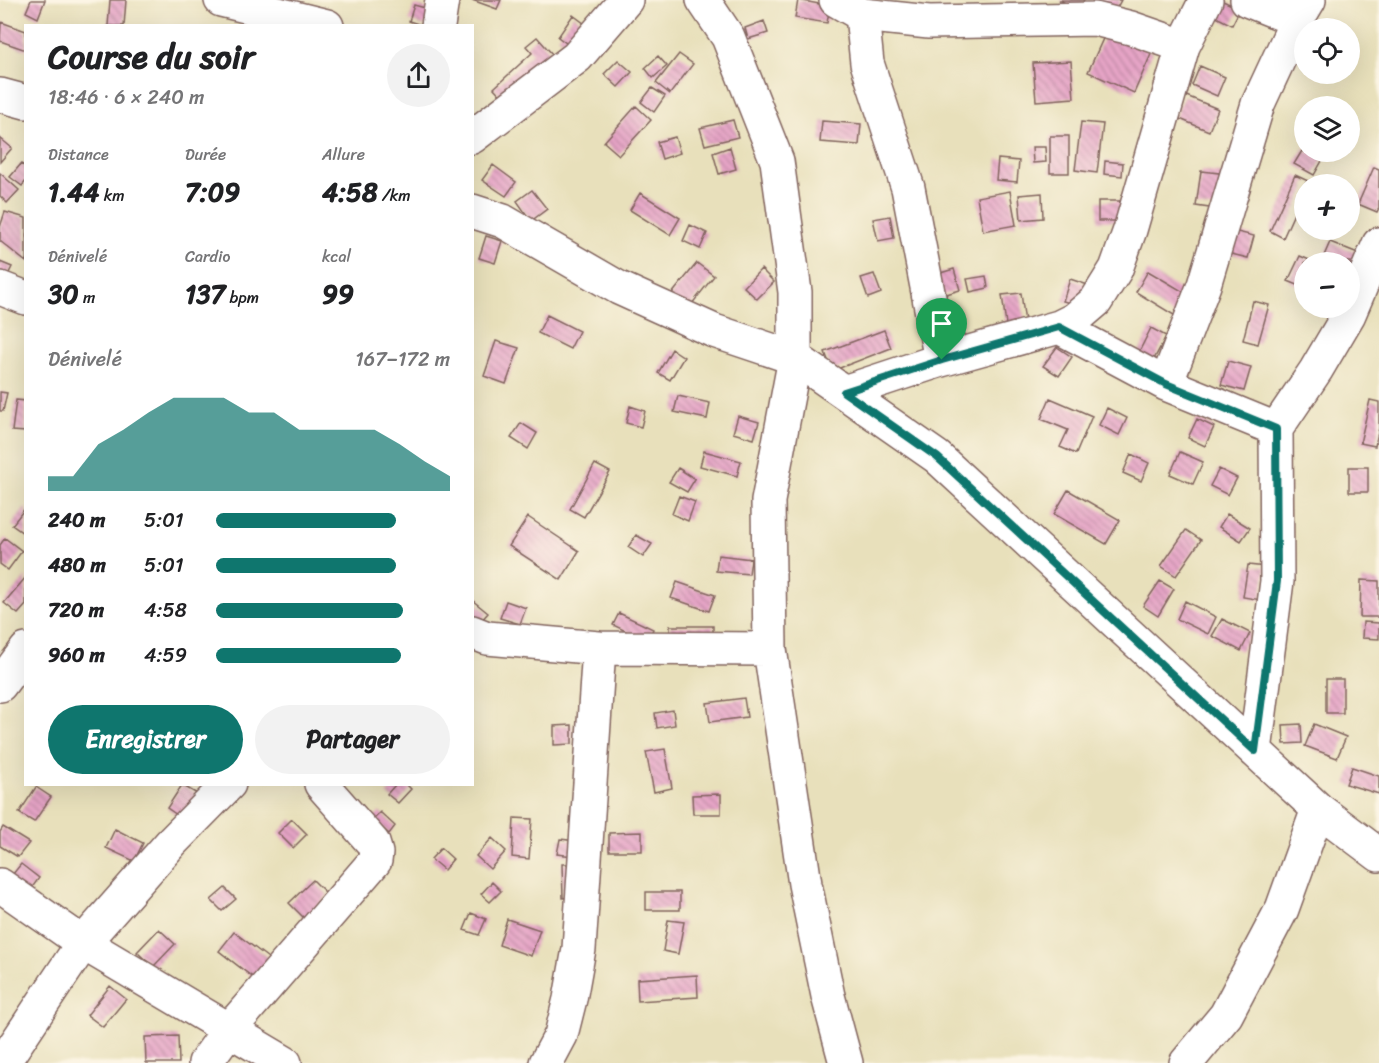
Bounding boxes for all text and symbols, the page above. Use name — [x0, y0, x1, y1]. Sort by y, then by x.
map controls — [1294, 18, 1360, 318]
button: locate — [1294, 18, 1360, 84]
text: Course du soir — [48, 28, 254, 86]
button: share — [387, 44, 450, 107]
text: 18:46 · 6 × 240 m — [48, 80, 204, 115]
button: layers — [1294, 96, 1360, 162]
text: Distance — [48, 140, 109, 169]
text: Durée — [185, 140, 226, 169]
text: Allure — [322, 140, 365, 169]
text: 1.44 — [48, 169, 100, 215]
text: 7:09 — [185, 169, 240, 215]
text: 4:58 — [322, 169, 378, 215]
button: + — [1294, 174, 1360, 240]
text: km — [100, 181, 124, 210]
text: /km — [378, 181, 411, 210]
text: Dénivelé — [48, 242, 107, 271]
text: Cardio — [185, 242, 230, 271]
text: kcal — [322, 242, 351, 271]
button: − — [1294, 252, 1360, 318]
text: 30 — [48, 271, 79, 317]
text: 137 — [185, 271, 225, 317]
text: 99 — [322, 271, 354, 317]
text: m — [79, 283, 95, 312]
text: bpm — [225, 283, 259, 312]
pin — [916, 298, 967, 360]
icon: arrive — [925, 307, 958, 340]
text: Dénivelé — [48, 342, 122, 377]
text: 167–172 m — [355, 342, 450, 377]
text: 240 m — [48, 503, 105, 538]
text: 5:01 — [144, 503, 183, 538]
text: 480 m — [48, 548, 106, 583]
text: 5:01 — [144, 548, 183, 583]
text: 720 m — [48, 593, 104, 628]
text: 4:58 — [144, 593, 187, 628]
text: 960 m — [48, 638, 105, 673]
text: 4:59 — [144, 638, 187, 673]
button: Enregistrer — [48, 705, 243, 774]
button: Partager — [255, 705, 450, 774]

